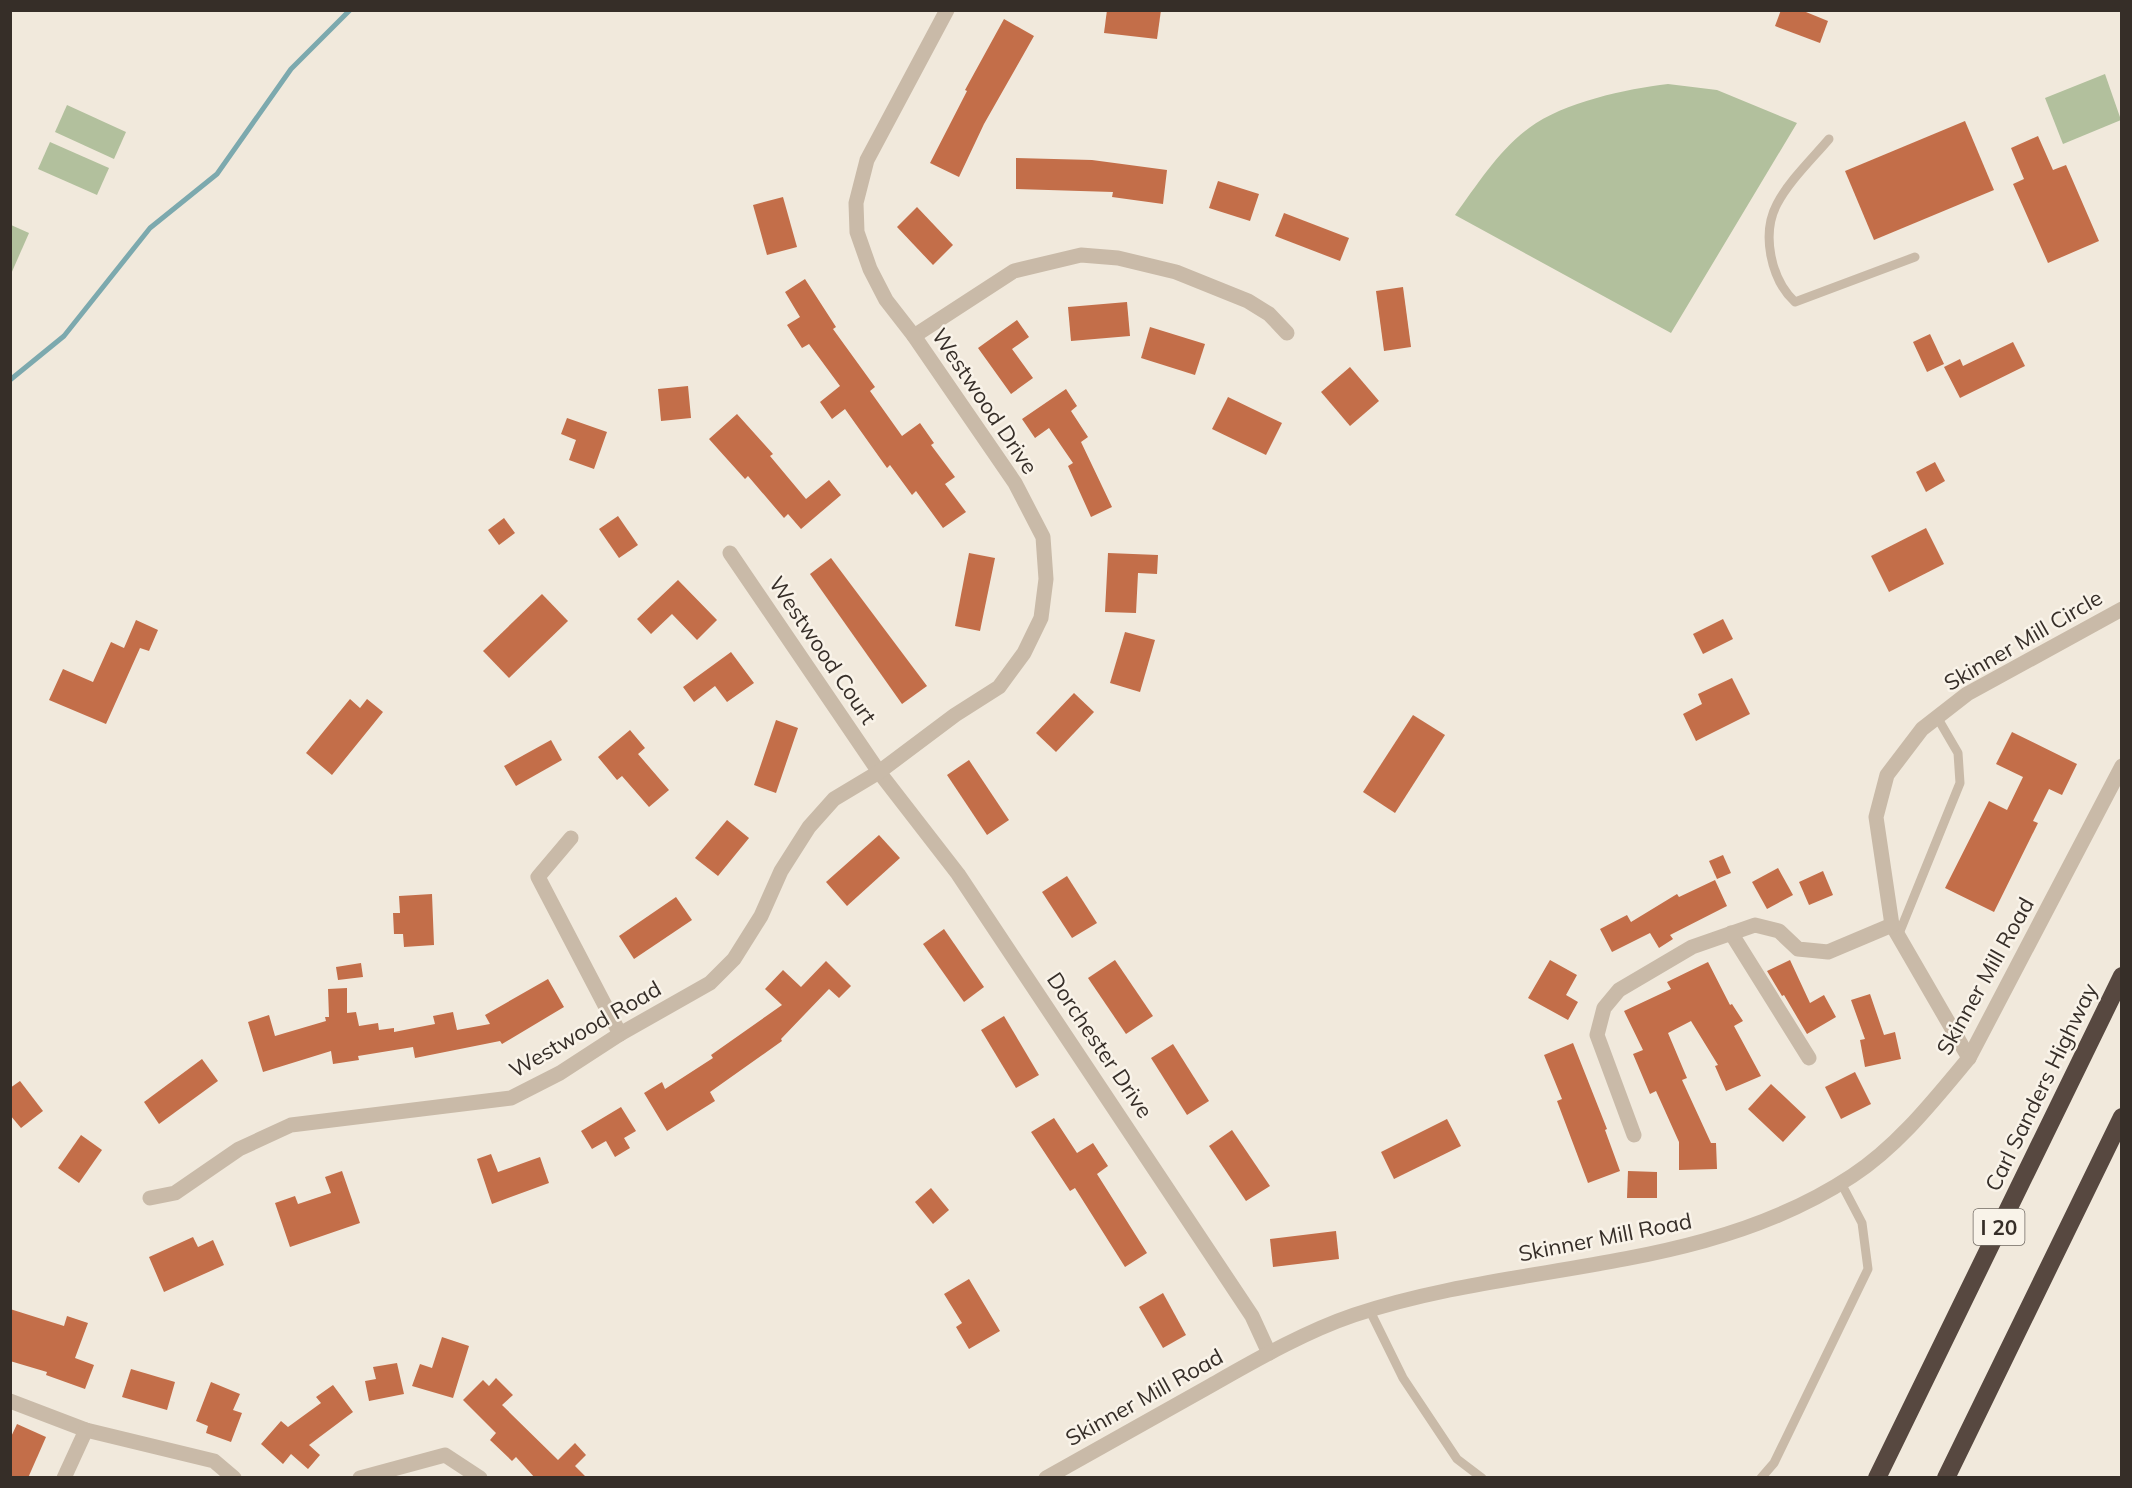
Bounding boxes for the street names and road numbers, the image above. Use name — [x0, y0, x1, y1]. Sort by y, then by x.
street label: Westwood Drive — [926, 323, 1044, 479]
street label: Westwood Court — [763, 571, 883, 730]
street label: Skinner Mill Circle — [1939, 583, 2107, 697]
street label: Skinner Mill Road — [1930, 892, 2040, 1060]
street label: Dorchester Drive — [1041, 967, 1159, 1123]
street label: Westwood Road — [504, 974, 666, 1084]
street label: Carl Sanders Highway — [1978, 978, 2104, 1196]
street label: Skinner Mill Road — [1516, 1206, 1694, 1268]
road number: I 20 — [1974, 1209, 2024, 1245]
street label: Skinner Mill Road — [1060, 1342, 1228, 1452]

